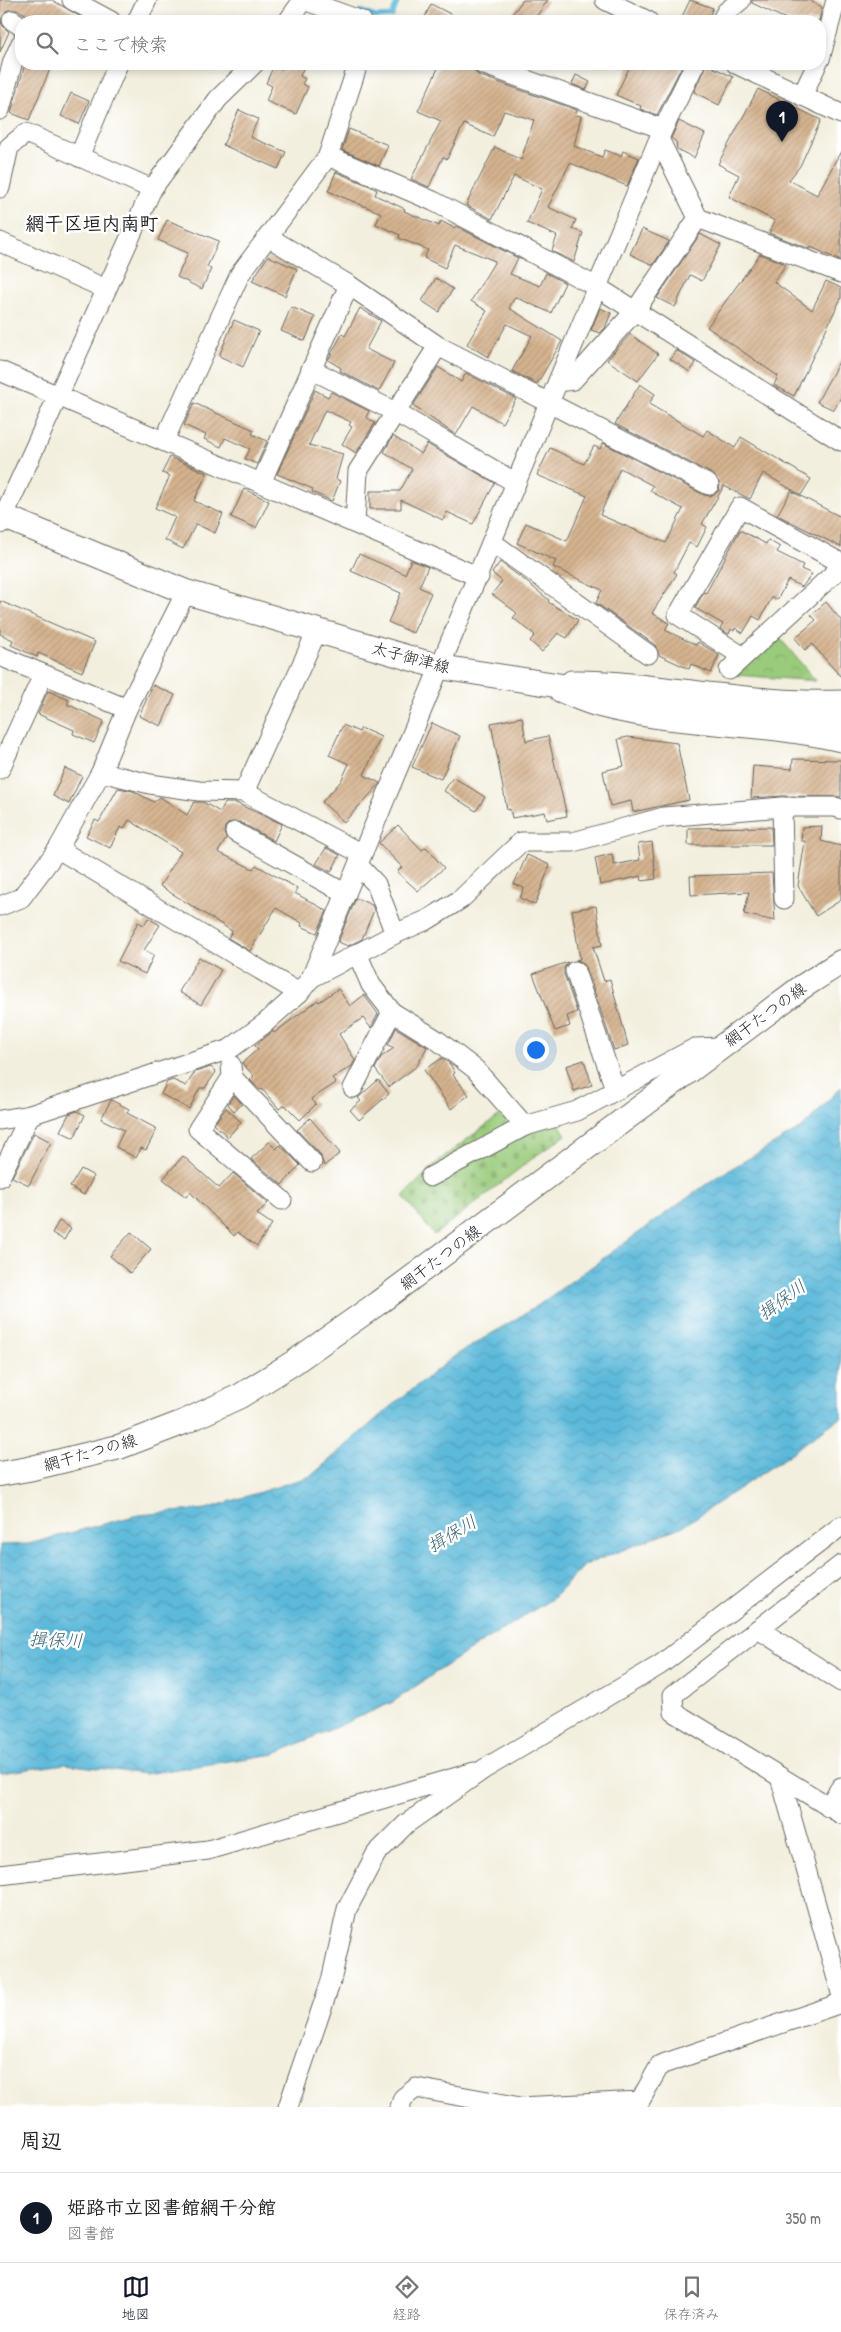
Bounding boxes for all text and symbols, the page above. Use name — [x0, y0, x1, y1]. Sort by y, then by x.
search box — [15, 15, 826, 70]
icon: search — [33, 29, 61, 57]
text: ここで検索 — [73, 31, 168, 57]
pin: 1 — [766, 101, 798, 142]
district label: 網干区垣内南町 — [25, 210, 159, 236]
street label: 太子御津線 — [370, 636, 452, 678]
street label: 網干たつの線 — [720, 977, 810, 1051]
your location — [523, 1037, 549, 1063]
street label: 網干たつの線 — [395, 1219, 485, 1295]
water label: 揖保川 — [753, 1274, 811, 1326]
street label: 網干たつの線 — [41, 1428, 139, 1476]
water label: 揖保川 — [422, 1509, 481, 1558]
water label: 揖保川 — [29, 1626, 83, 1653]
text: 周辺 — [20, 2126, 62, 2155]
text: 姫路市立図書館網干分館 — [67, 2194, 276, 2220]
text: 1 — [33, 2207, 39, 2229]
text: 350 m — [785, 2207, 821, 2229]
text: 図書館 — [67, 2222, 115, 2244]
tab: 地図 — [122, 2273, 150, 2323]
tab: 経路 — [393, 2273, 421, 2323]
tab: 保存済み — [664, 2273, 720, 2323]

